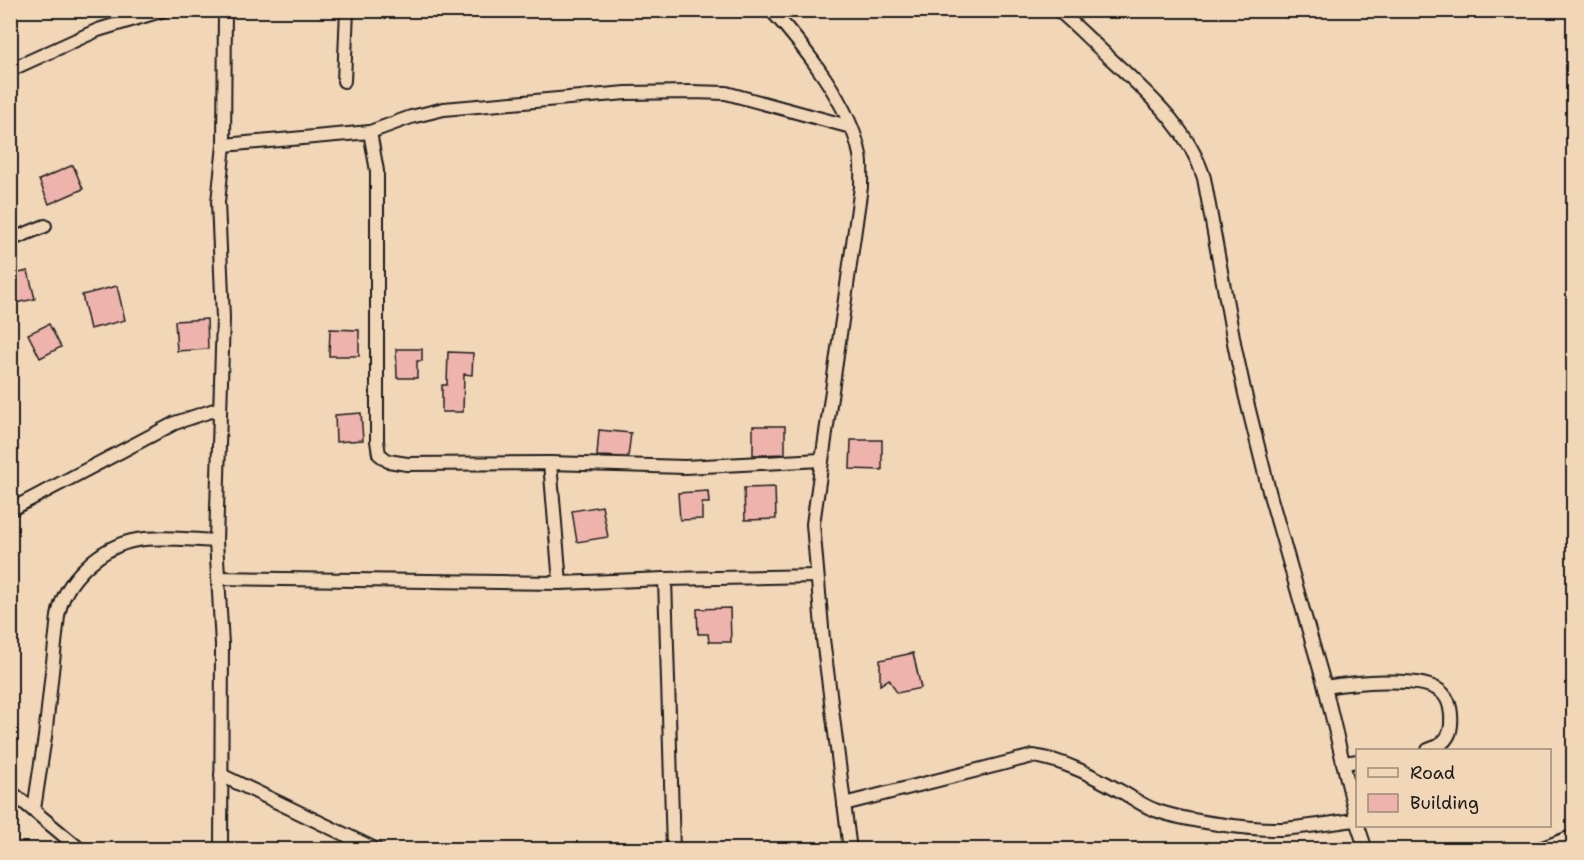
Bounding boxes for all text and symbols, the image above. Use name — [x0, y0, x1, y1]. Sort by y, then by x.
legend — [1356, 749, 1551, 827]
text: Road — [1410, 761, 1455, 785]
text: Building — [1410, 791, 1479, 815]

